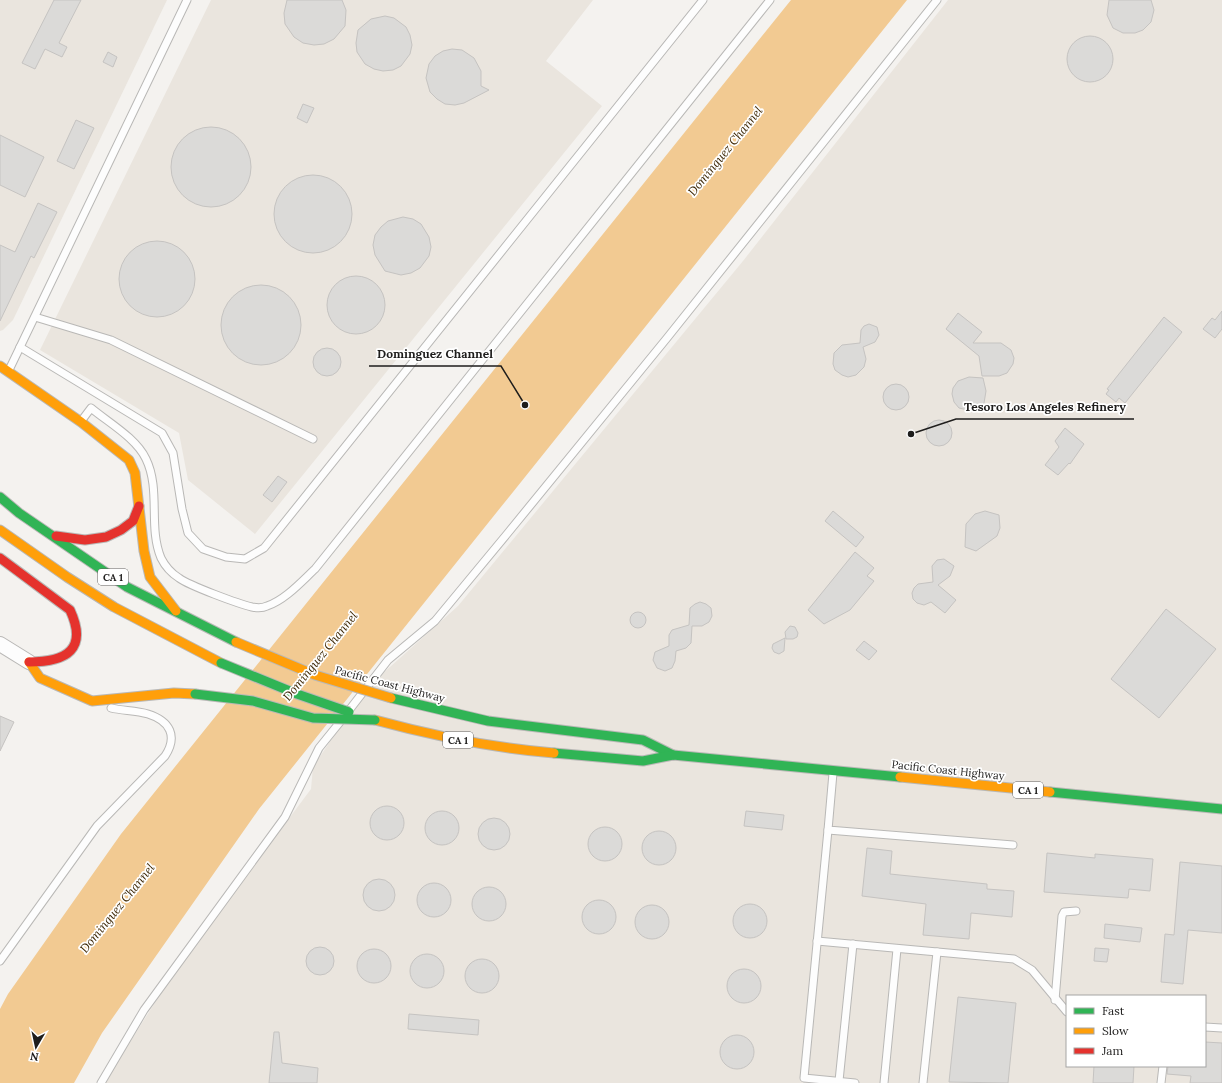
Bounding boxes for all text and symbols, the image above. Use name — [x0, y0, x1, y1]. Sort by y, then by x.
water label: Dominguez Channel — [684, 103, 766, 199]
callout: Dominguez Channel — [369, 342, 501, 366]
text: Dominguez Channel — [377, 346, 493, 361]
callout: Tesoro Los Angeles Refinery — [956, 395, 1134, 419]
text: Tesoro Los Angeles Refinery — [964, 399, 1126, 414]
road number: CA 1 — [98, 569, 128, 585]
water label: Dominguez Channel — [279, 608, 361, 704]
street label: Pacific Coast Highway — [333, 663, 447, 705]
road number: CA 1 — [443, 732, 473, 748]
street label: Pacific Coast Highway — [891, 757, 1005, 783]
road number: CA 1 — [1013, 782, 1043, 798]
water label: Dominguez Channel — [76, 860, 158, 956]
legend — [1066, 995, 1206, 1067]
text: Fast — [1102, 1003, 1125, 1018]
text: Slow — [1102, 1023, 1129, 1038]
north arrow — [16, 1027, 56, 1067]
text: Jam — [1101, 1043, 1123, 1058]
text: N — [29, 1049, 40, 1064]

